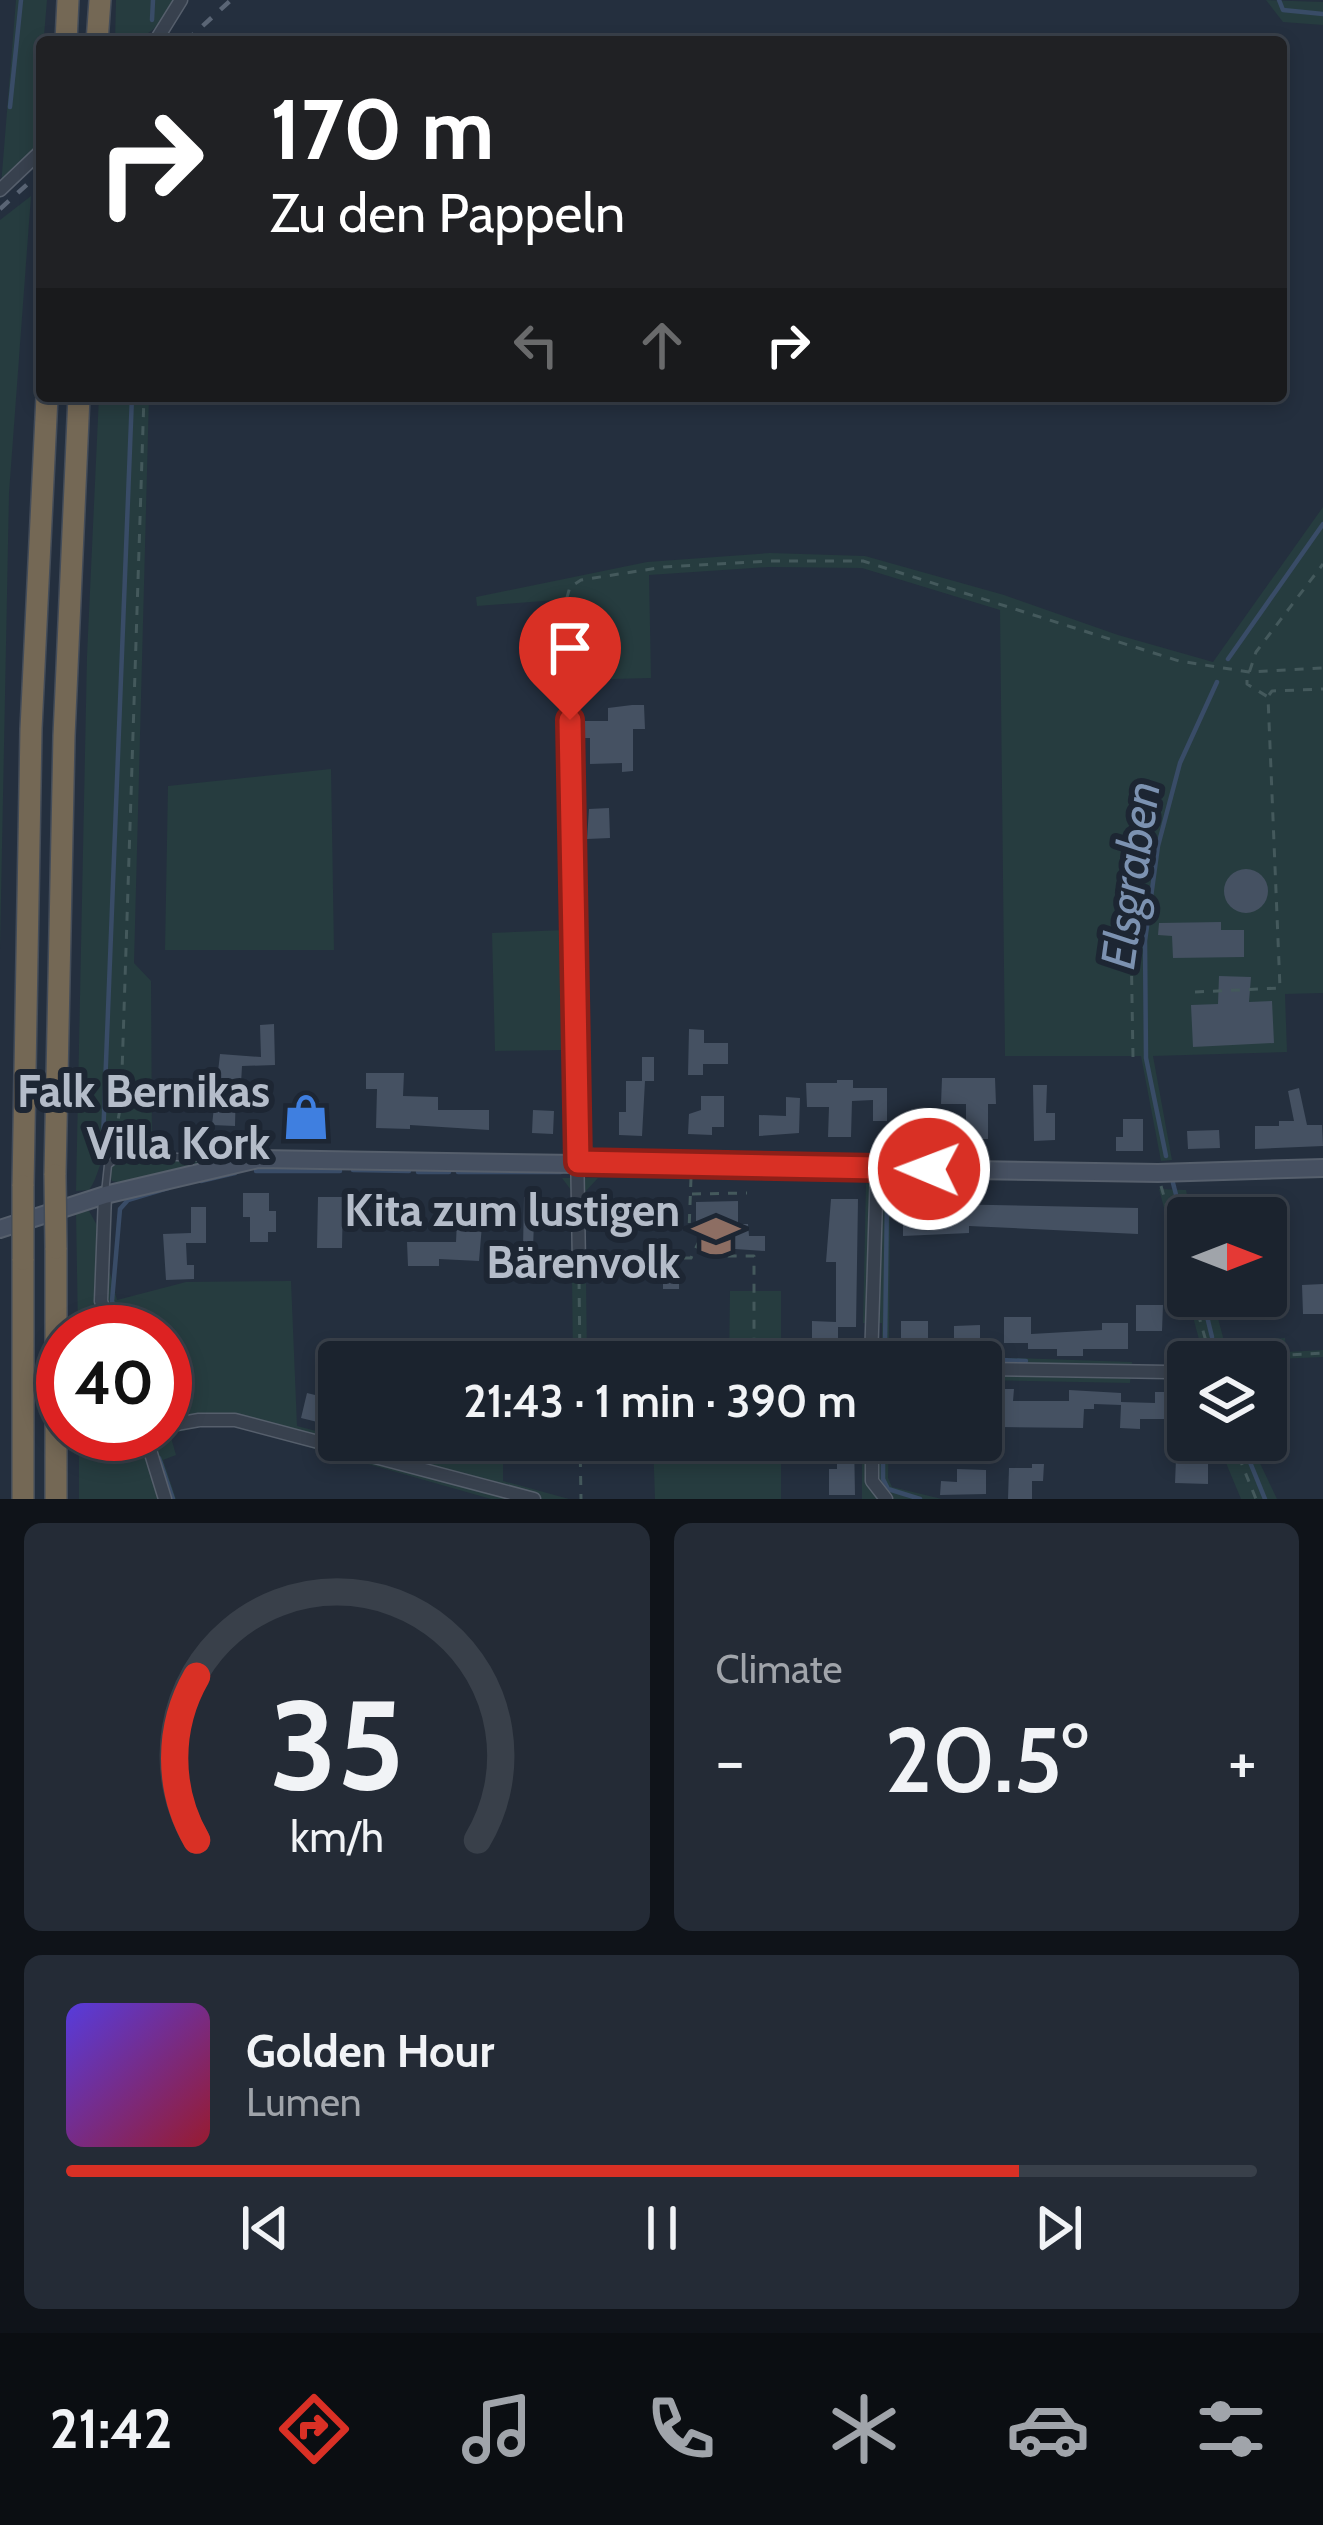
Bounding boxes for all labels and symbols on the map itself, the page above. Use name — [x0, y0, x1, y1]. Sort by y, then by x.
pin — [519, 597, 621, 720]
water label: Elsgraben — [1088, 778, 1172, 972]
place label: Falk Bernikas Villa Kork — [17, 1064, 270, 1170]
shop icon: Falk Bernikas Villa Kork — [281, 1092, 331, 1142]
position arrow — [866, 1106, 992, 1232]
place label: Kita zum lustigen Bärenvolk — [344, 1183, 680, 1289]
north arrow — [1167, 1197, 1287, 1317]
school or university icon: Kita zum lustigen Bärenvolk — [691, 1211, 741, 1261]
speed limit sign: 40 — [36, 1305, 192, 1461]

